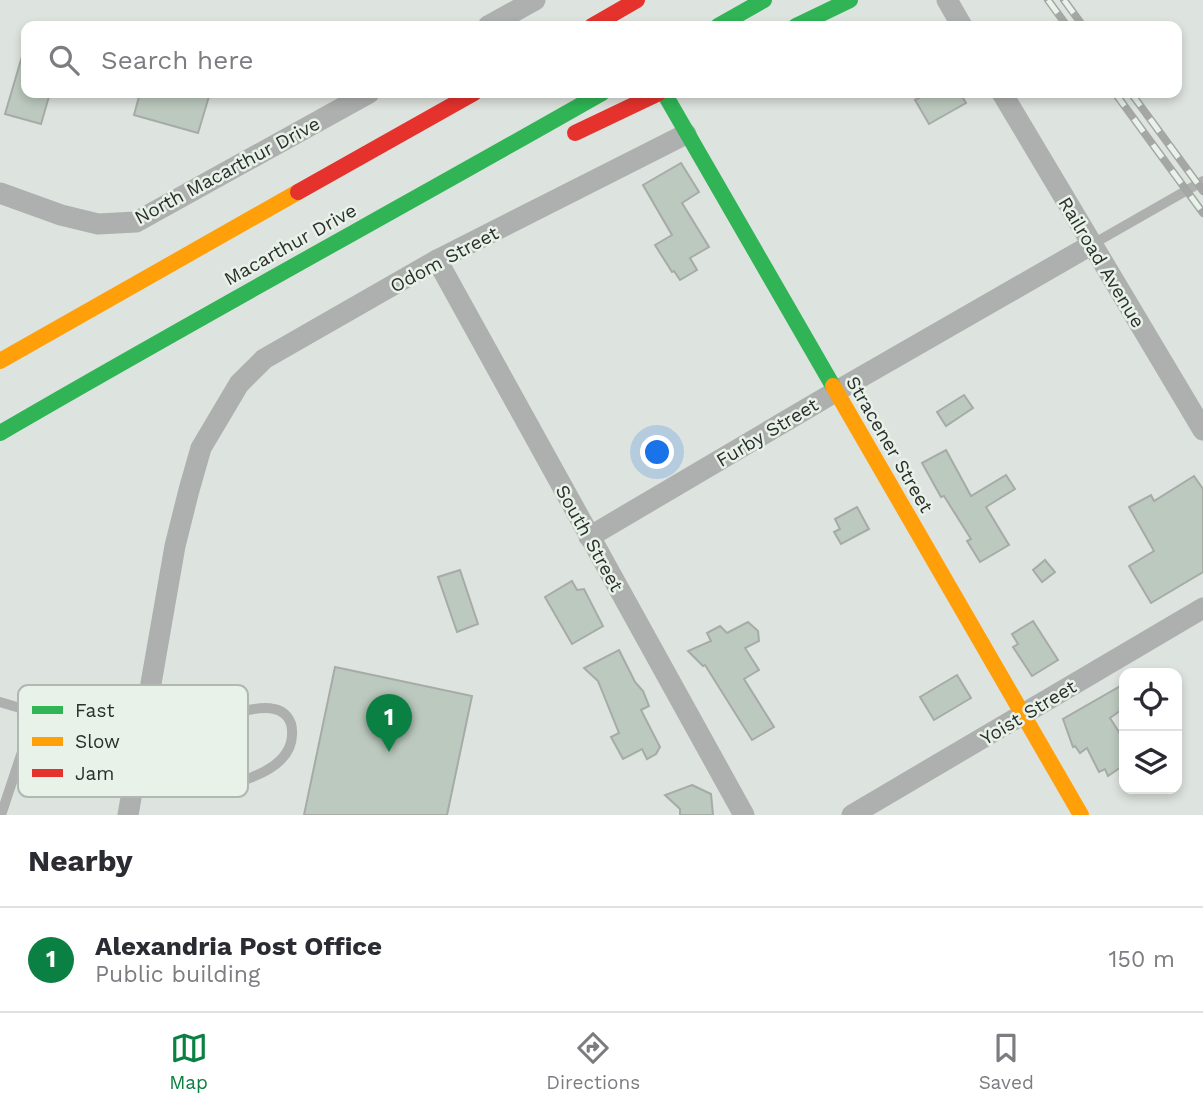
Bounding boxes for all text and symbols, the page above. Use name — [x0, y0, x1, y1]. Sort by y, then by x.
search box — [21, 21, 1182, 98]
icon: search — [45, 41, 83, 79]
text: Search here — [101, 45, 253, 75]
street label: North Macarthur Drive — [131, 112, 324, 229]
street label: Railroad Avenue — [1053, 193, 1150, 332]
street label: Macarthur Drive — [220, 199, 361, 290]
street label: Odom Street — [386, 221, 502, 298]
street label: Stracener Street — [841, 372, 938, 517]
street label: Furby Street — [712, 393, 822, 472]
your location — [640, 435, 674, 469]
street label: South Street — [551, 481, 628, 596]
map controls — [1119, 668, 1182, 794]
button: locate — [1119, 668, 1182, 731]
street label: Yoist Street — [976, 675, 1080, 750]
legend — [18, 685, 248, 797]
pin: 1 — [366, 694, 412, 752]
text: Fast — [75, 699, 114, 722]
text: Slow — [75, 730, 120, 753]
button: layers — [1119, 731, 1182, 794]
text: Jam — [75, 762, 114, 785]
text: Nearby — [28, 843, 133, 878]
text: Alexandria Post Office — [95, 931, 382, 961]
text: 1 — [46, 946, 56, 973]
text: 150 m — [1109, 946, 1175, 973]
text: Public building — [95, 961, 260, 988]
tab: Map — [169, 1029, 208, 1094]
tab: Directions — [546, 1029, 640, 1094]
tab: Saved — [979, 1029, 1034, 1094]

